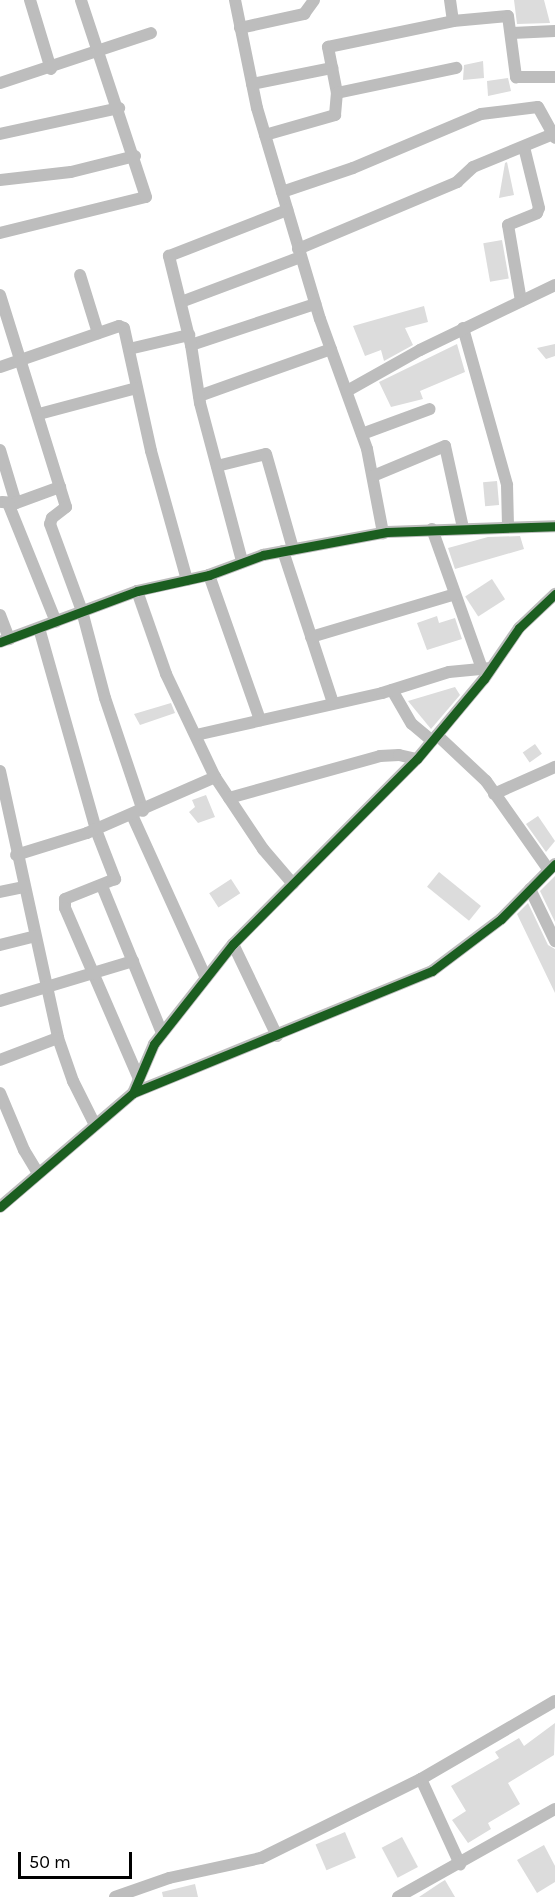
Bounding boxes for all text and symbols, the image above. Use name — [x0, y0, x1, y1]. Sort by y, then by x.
scale bar — [21, 1840, 135, 1878]
text: 50 m — [29, 1851, 71, 1873]

